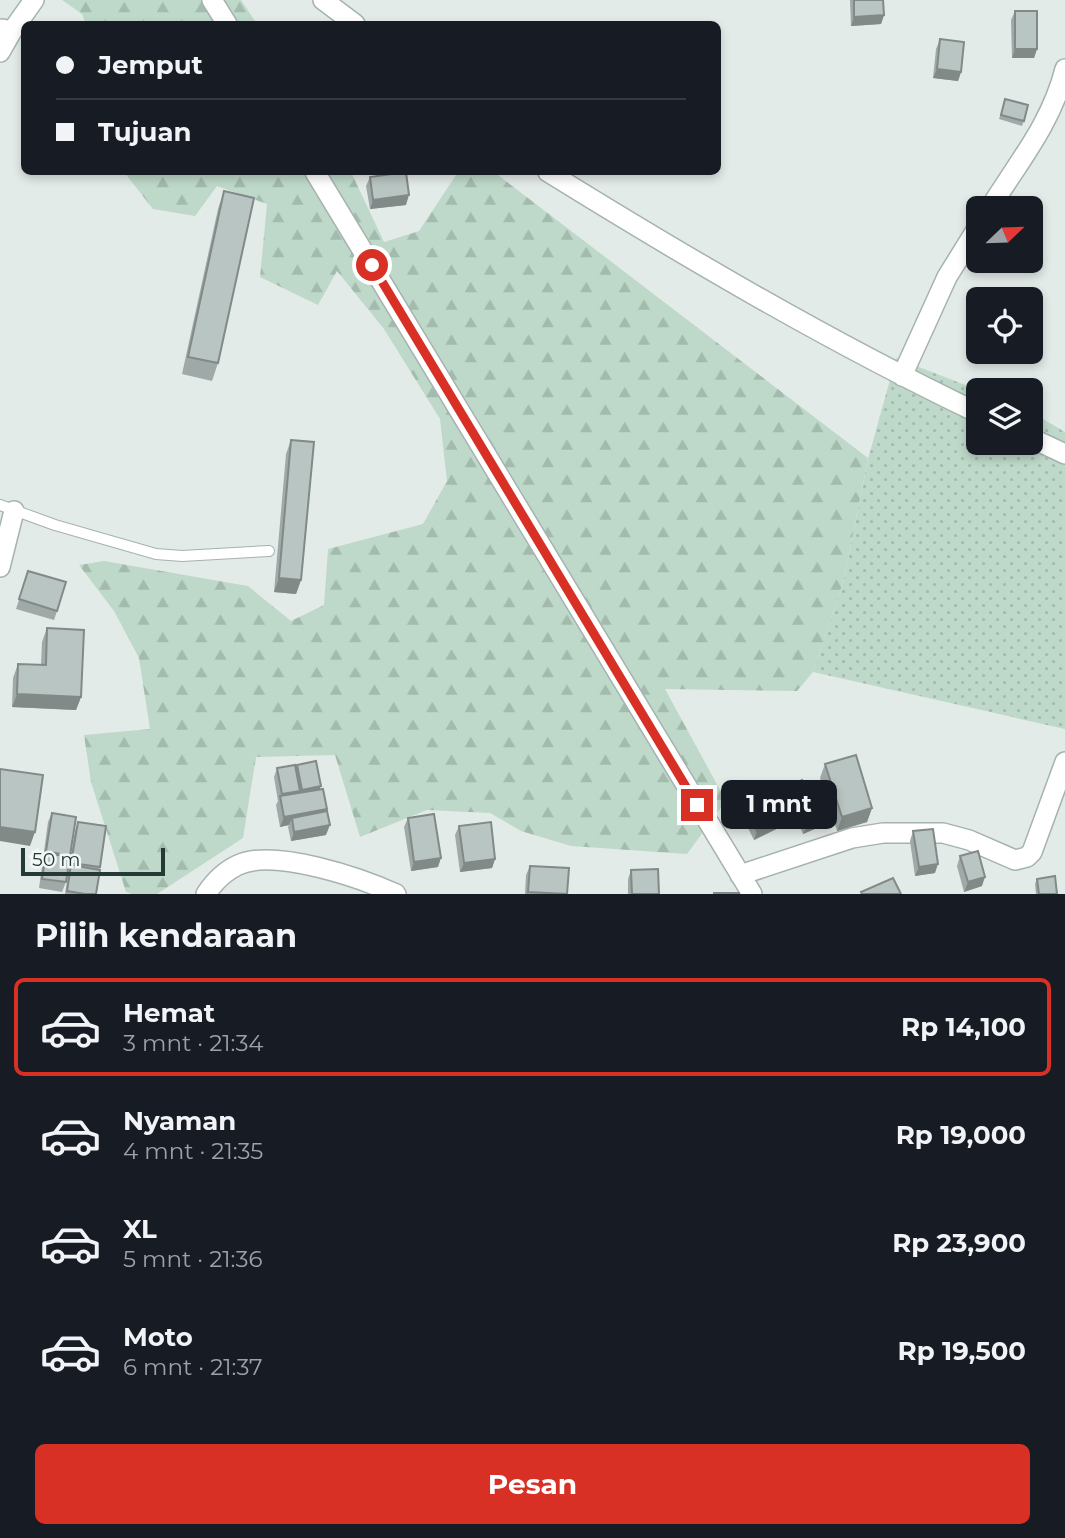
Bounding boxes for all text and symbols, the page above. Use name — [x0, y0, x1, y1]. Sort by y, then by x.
text: Jemput — [98, 49, 203, 81]
text: Tujuan — [98, 116, 191, 148]
north arrow — [966, 196, 1043, 273]
map controls — [966, 196, 1043, 455]
route start — [356, 249, 388, 281]
button: locate — [966, 287, 1043, 364]
button: layers — [966, 378, 1043, 455]
callout: 1 mnt — [722, 780, 837, 830]
route end — [681, 789, 713, 821]
text: 1 mnt — [746, 790, 812, 818]
scale bar — [21, 845, 164, 877]
text: 50 m — [32, 848, 80, 871]
text: Pilih kendaraan — [35, 916, 297, 955]
icon: car — [39, 996, 102, 1059]
text: Hemat — [123, 997, 215, 1029]
text: Rp 14,100 — [901, 1011, 1026, 1043]
text: 3 mnt · 21:34 — [123, 1029, 264, 1057]
icon: car — [39, 1104, 102, 1167]
text: Nyaman — [123, 1105, 236, 1137]
text: Rp 19,000 — [896, 1119, 1026, 1151]
text: 4 mnt · 21:35 — [123, 1137, 263, 1165]
icon: car — [39, 1212, 102, 1275]
text: XL — [123, 1213, 157, 1245]
text: Rp 23,900 — [892, 1227, 1026, 1259]
text: 5 mnt · 21:36 — [123, 1245, 262, 1273]
icon: car — [39, 1320, 102, 1383]
text: Moto — [123, 1321, 193, 1353]
text: Rp 19,500 — [898, 1335, 1026, 1367]
text: 6 mnt · 21:37 — [123, 1353, 263, 1381]
button: Pesan — [35, 1444, 1030, 1524]

